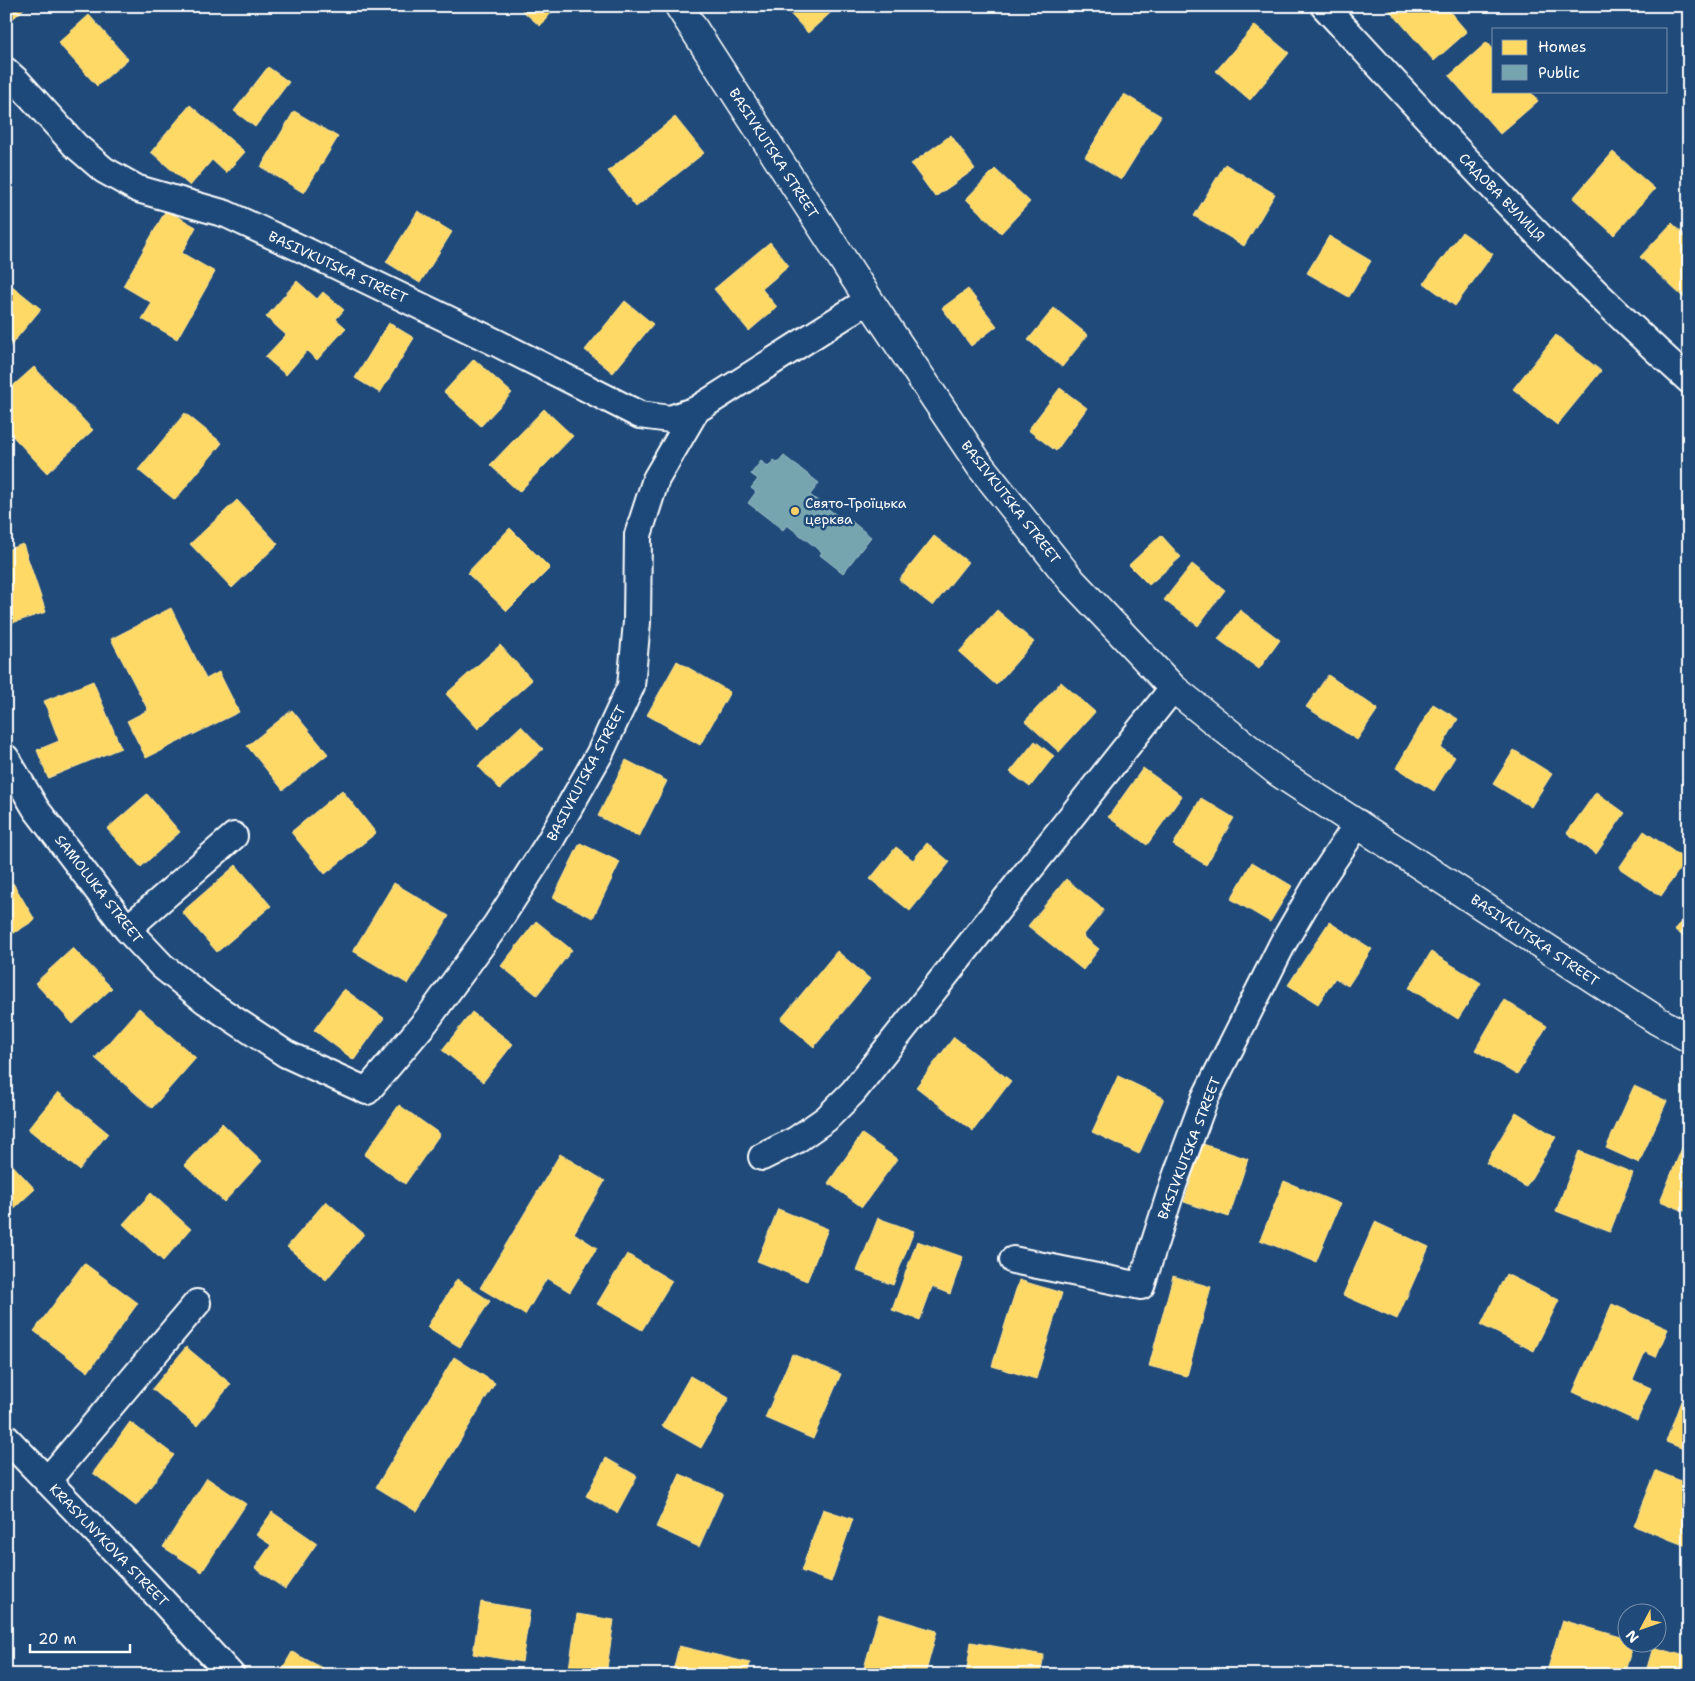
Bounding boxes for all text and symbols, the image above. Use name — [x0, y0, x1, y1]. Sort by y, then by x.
legend — [1492, 28, 1668, 92]
text: Homes — [1538, 37, 1586, 57]
text: Public — [1538, 63, 1580, 83]
street label: BASIVKUTSKA STREET — [725, 85, 823, 222]
street label: САДОВА ВУЛИЦЯ — [1455, 149, 1549, 245]
street label: BASIVKUTSKA STREET — [266, 227, 411, 307]
street label: BASIVKUTSKA STREET — [957, 437, 1065, 567]
place label: Свято-Троїцька церква — [805, 494, 907, 528]
marker: Свято-Троїцька церква — [789, 505, 801, 517]
street label: BASIVKUTSKA STREET — [543, 702, 630, 844]
street label: SAMOLUKA STREET — [51, 831, 147, 947]
street label: BASIVKUTSKA STREET — [1467, 890, 1603, 990]
street label: BASIVKUTSKA STREET — [1153, 1074, 1225, 1222]
street label: KRASYLNYKOVA STREET — [46, 1480, 173, 1611]
north arrow — [1618, 1604, 1668, 1654]
scale bar — [30, 1621, 130, 1653]
text: N — [1622, 1626, 1643, 1647]
text: 20 m — [38, 1629, 77, 1649]

